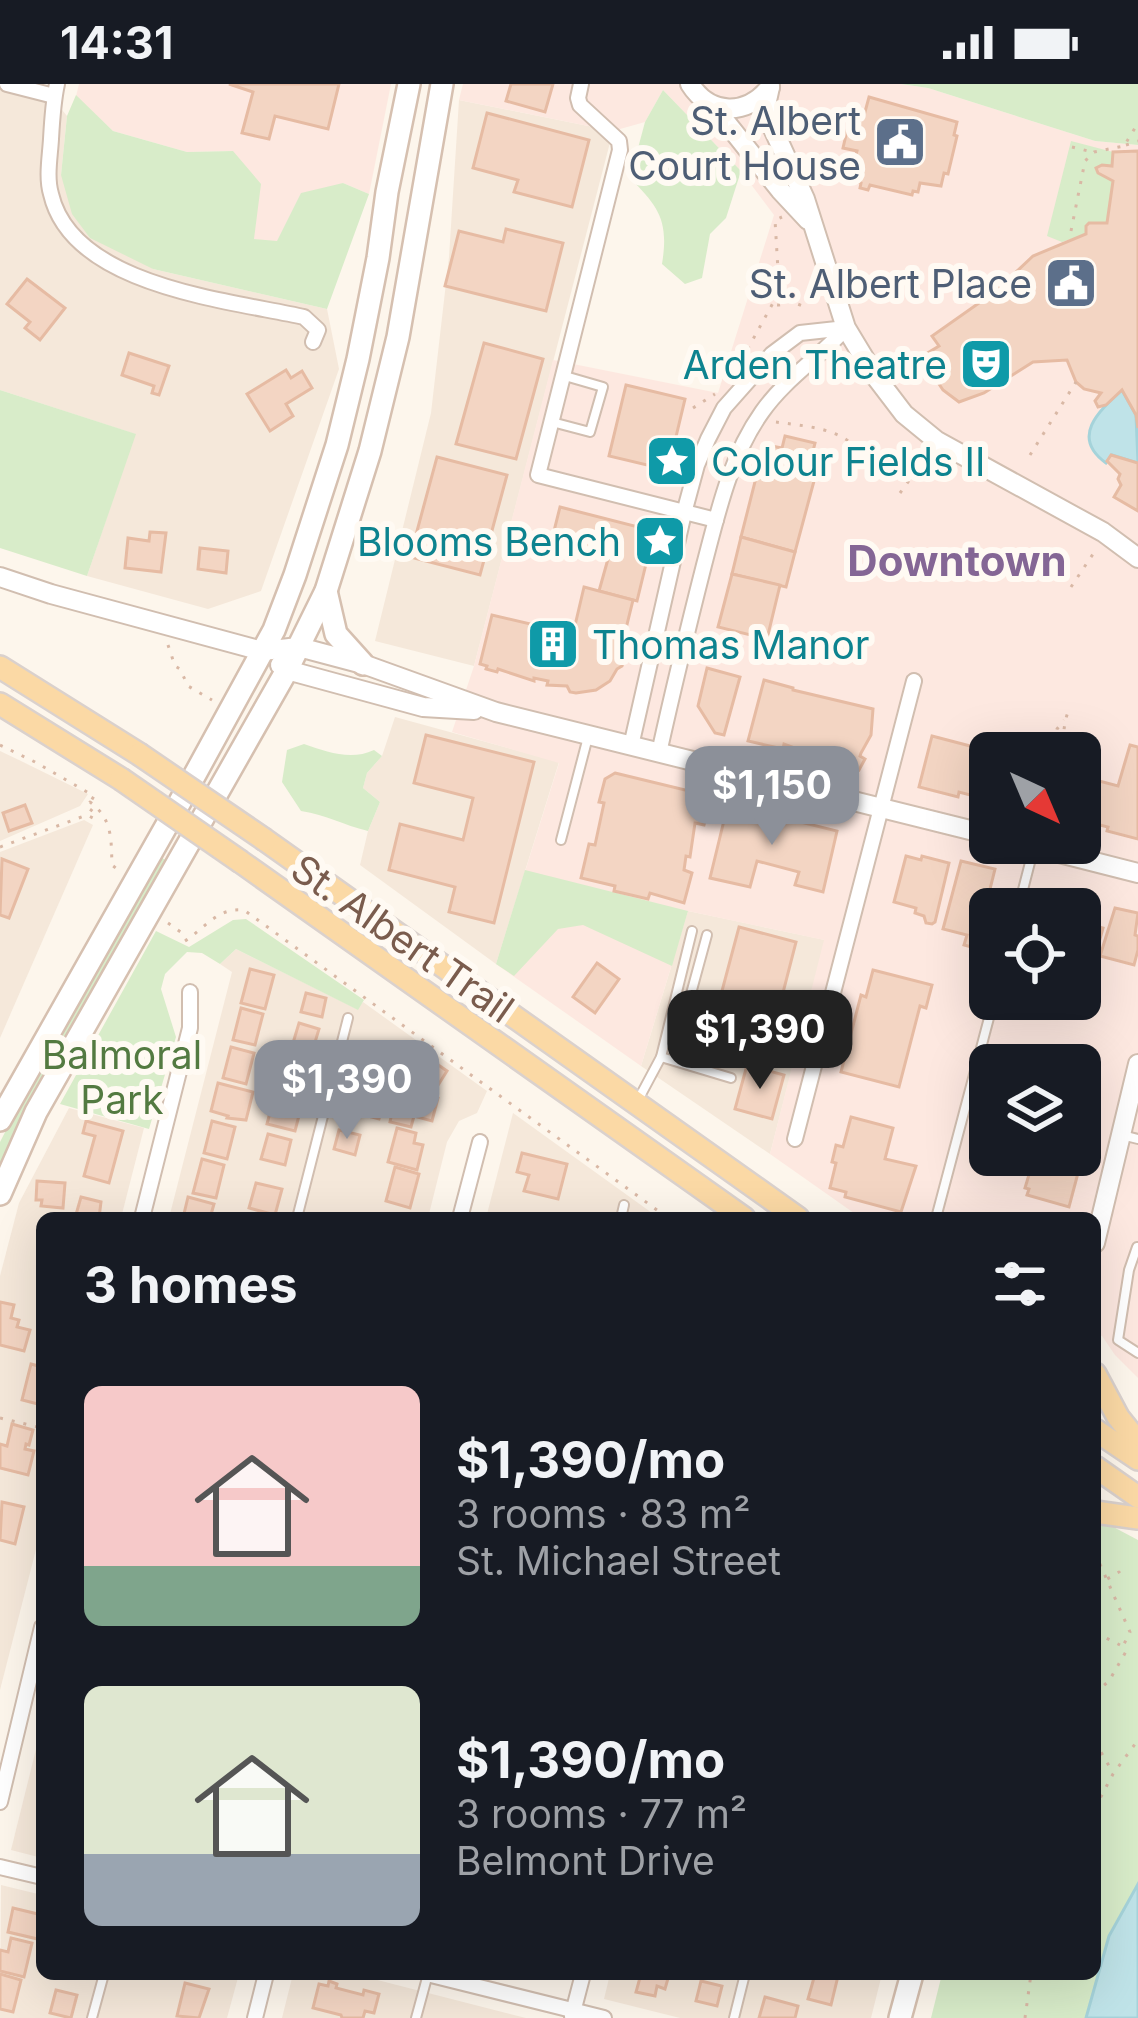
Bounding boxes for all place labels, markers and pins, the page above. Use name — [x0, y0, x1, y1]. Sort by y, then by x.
place label: St. Albert Court House — [628, 97, 861, 189]
public building icon: St. Albert Court House — [872, 114, 928, 170]
public building icon: St. Albert Place — [1043, 255, 1099, 311]
place label: St. Albert Place — [749, 260, 1032, 307]
theatre icon: Arden Theatre — [958, 336, 1014, 392]
place label: Arden Theatre — [683, 341, 947, 388]
place icon: Colour Fields II — [644, 433, 700, 489]
place label: Colour Fields II — [711, 438, 985, 485]
place icon: Blooms Bench — [632, 513, 688, 569]
place label: Blooms Bench — [357, 518, 621, 565]
building icon: Thomas Manor — [525, 616, 581, 672]
place label: Thomas Manor — [592, 621, 869, 668]
pin: $1,150 — [674, 746, 870, 848]
pin: $1,390 — [662, 990, 858, 1092]
pin: $1,390 — [249, 1040, 445, 1142]

